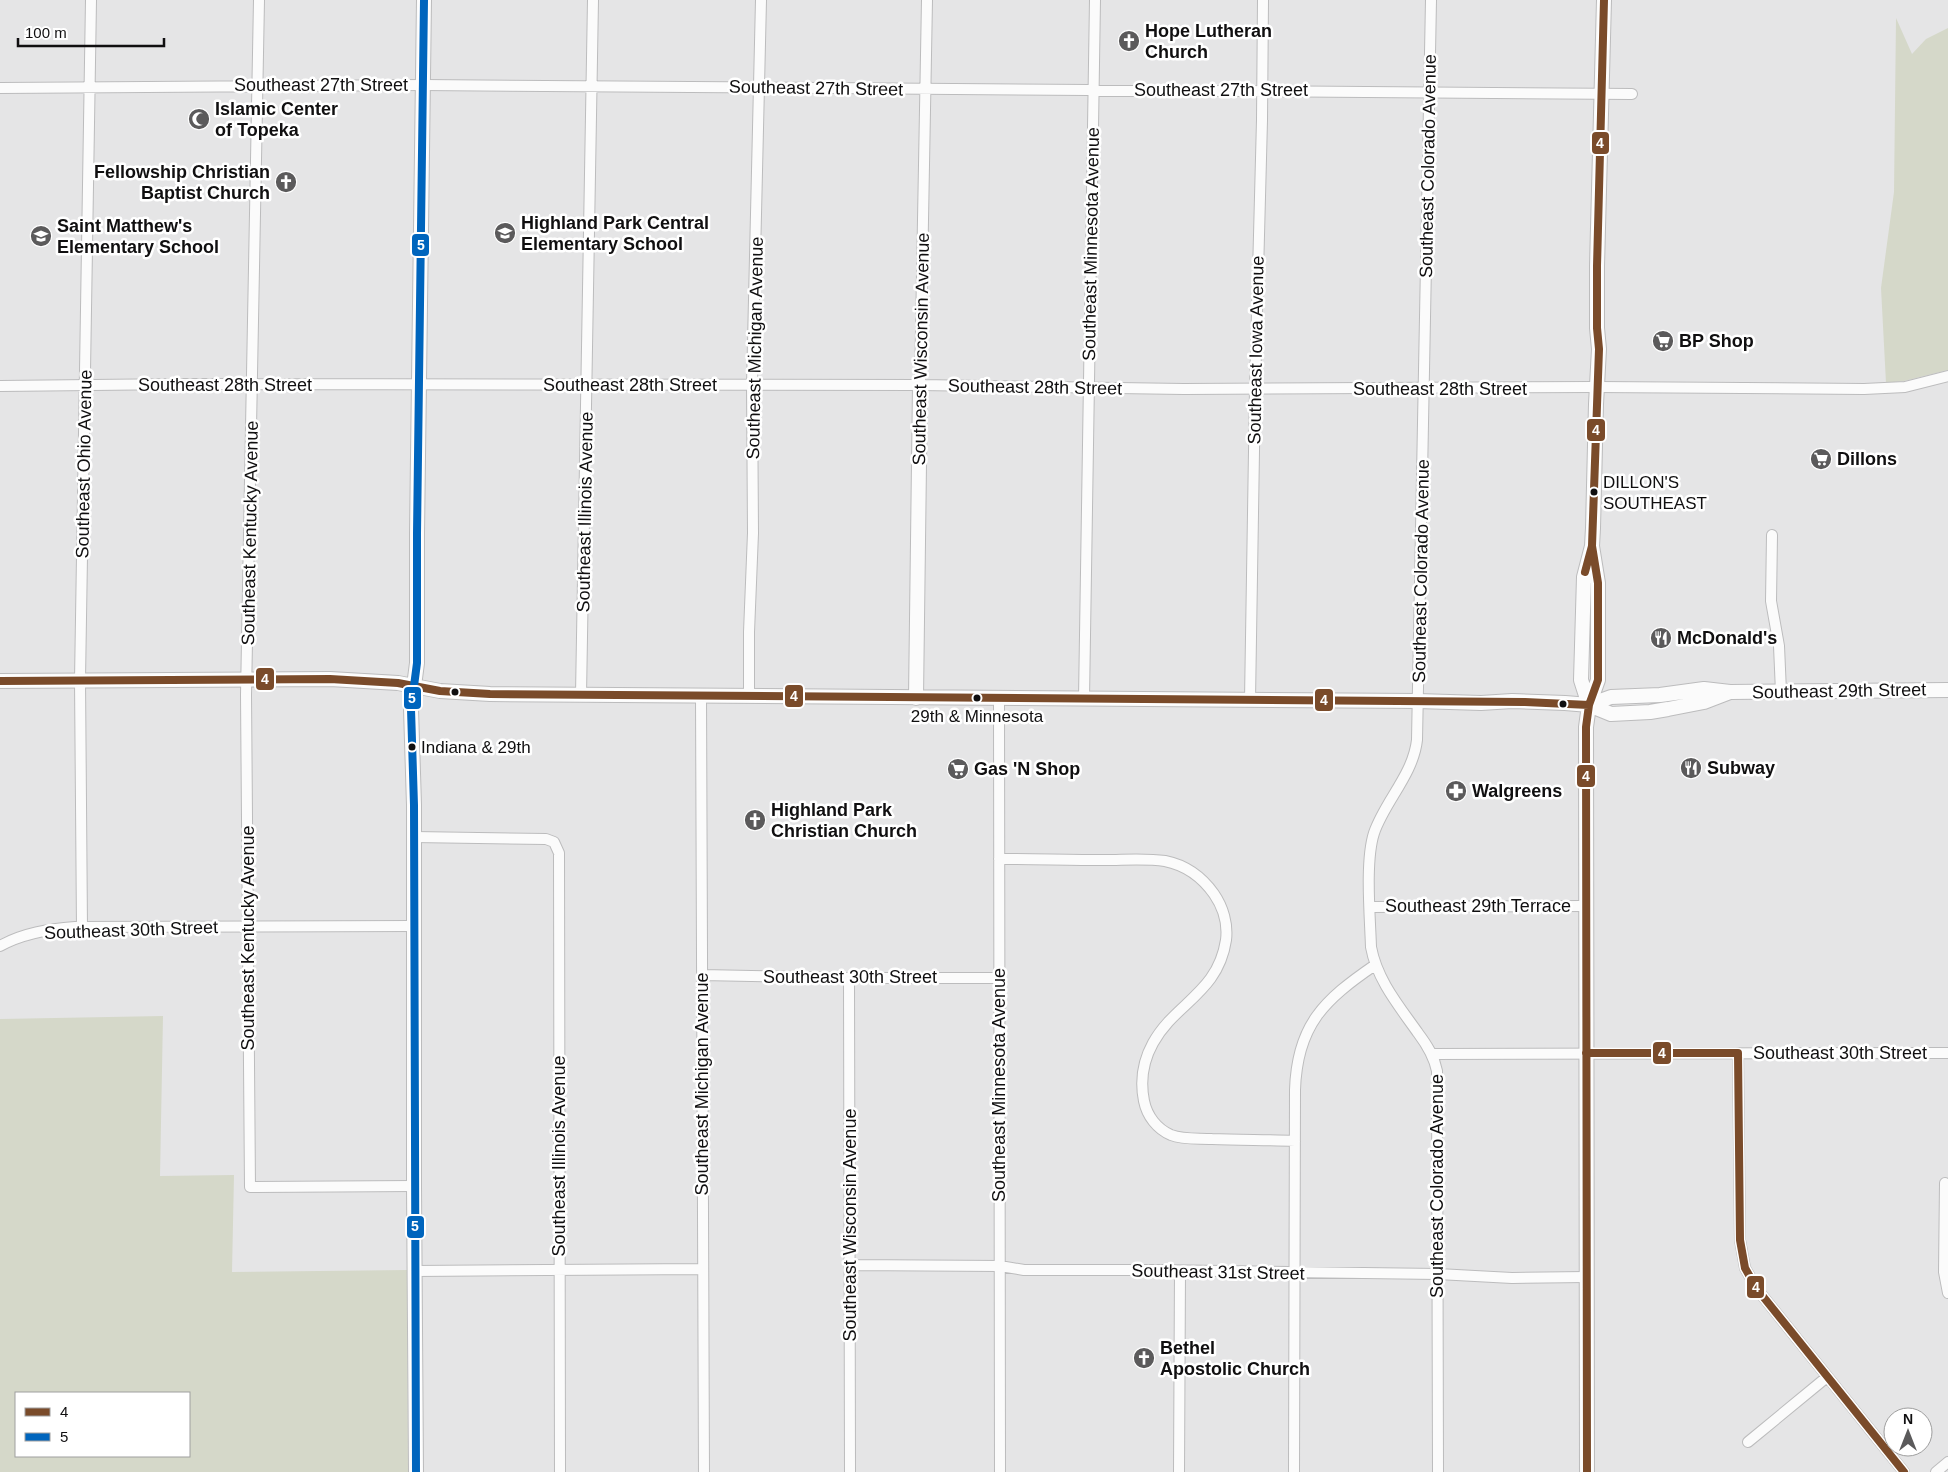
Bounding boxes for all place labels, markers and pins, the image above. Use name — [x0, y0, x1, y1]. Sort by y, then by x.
place label: Hope Lutheran Church — [1145, 21, 1272, 62]
church icon: Hope Lutheran Church — [1117, 29, 1141, 53]
place label: Islamic Center of Topeka — [215, 99, 338, 140]
mosque icon: Islamic Center of Topeka — [187, 107, 211, 131]
place label: Fellowship Christian Baptist Church — [94, 162, 270, 203]
church icon: Fellowship Christian Baptist Church — [274, 170, 298, 194]
place label: Highland Park Central Elementary School — [521, 213, 709, 254]
place label: Saint Matthew's Elementary School — [57, 216, 219, 257]
school or university icon: Highland Park Central Elementary School — [493, 221, 517, 245]
school or university icon: Saint Matthew's Elementary School — [29, 224, 53, 248]
supermarket icon: BP Shop — [1651, 329, 1675, 353]
place label: BP Shop — [1679, 331, 1754, 351]
supermarket icon: Dillons — [1809, 447, 1833, 471]
place label: Dillons — [1837, 449, 1897, 469]
place label: DILLON'S SOUTHEAST — [1603, 473, 1707, 513]
marker: DILLON'S SOUTHEAST — [1589, 487, 1599, 497]
restaurant icon: McDonald's — [1649, 626, 1673, 650]
place label: McDonald's — [1677, 628, 1777, 648]
unlabelled marker — [450, 687, 460, 697]
marker: 29th & Minnesota — [972, 693, 982, 703]
unlabelled marker — [1558, 699, 1568, 709]
place label: 29th & Minnesota — [911, 707, 1044, 726]
place label: Indiana & 29th — [421, 738, 531, 757]
marker: Indiana & 29th — [407, 742, 417, 752]
restaurant icon: Subway — [1679, 756, 1703, 780]
supermarket icon: Gas 'N Shop — [946, 757, 970, 781]
place label: Subway — [1707, 758, 1775, 778]
place label: Gas 'N Shop — [974, 759, 1080, 779]
pharmacy icon: Walgreens — [1444, 779, 1468, 803]
place label: Walgreens — [1472, 781, 1562, 801]
place label: Highland Park Christian Church — [771, 800, 917, 841]
church icon: Highland Park Christian Church — [743, 808, 767, 832]
place label: Bethel Apostolic Church — [1160, 1338, 1310, 1379]
church icon: Bethel Apostolic Church — [1132, 1346, 1156, 1370]

